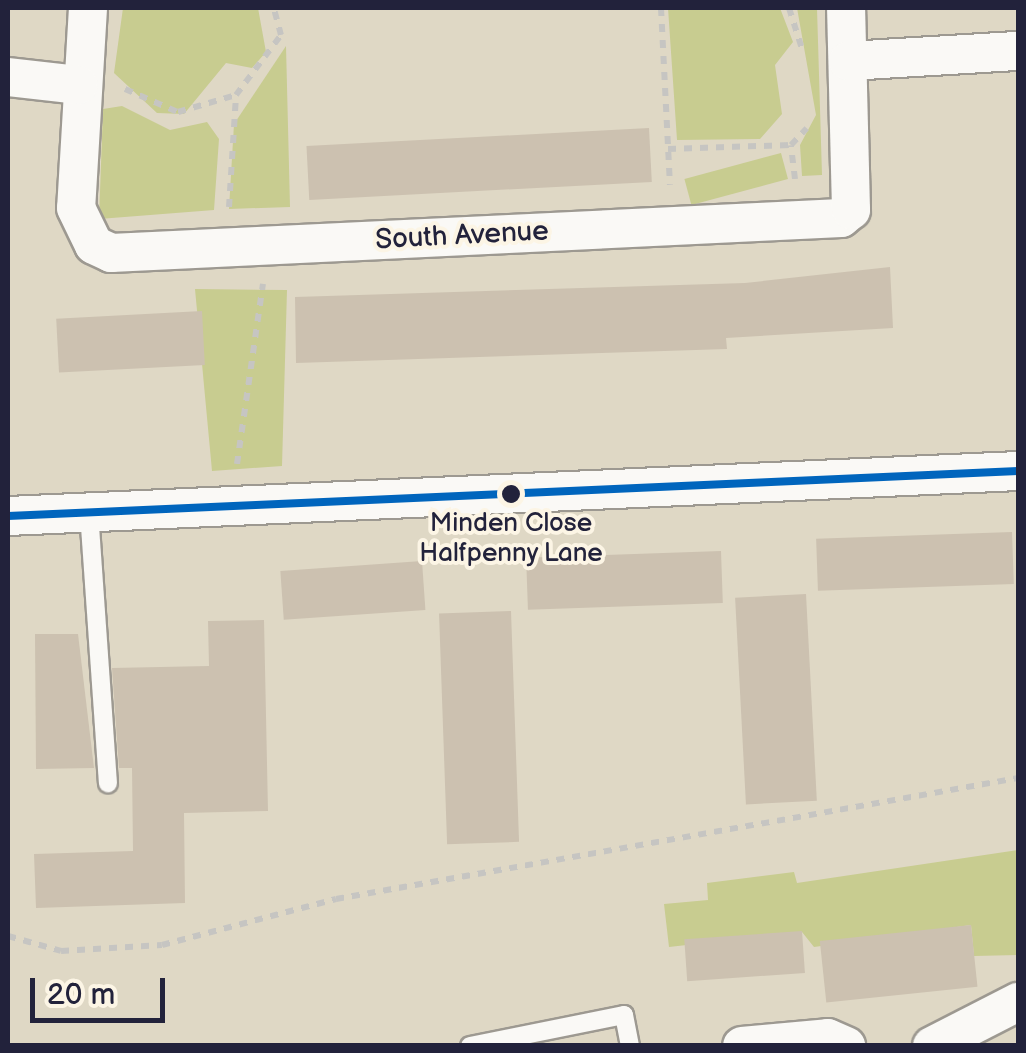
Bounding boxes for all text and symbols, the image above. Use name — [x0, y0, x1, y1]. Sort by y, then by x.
street label: South Avenue — [374, 215, 550, 257]
marker: Minden Close Halfpenny Lane — [501, 484, 521, 504]
place label: Minden Close Halfpenny Lane — [418, 508, 604, 570]
scale bar — [35, 958, 170, 1020]
text: 20 m — [47, 977, 115, 1013]

